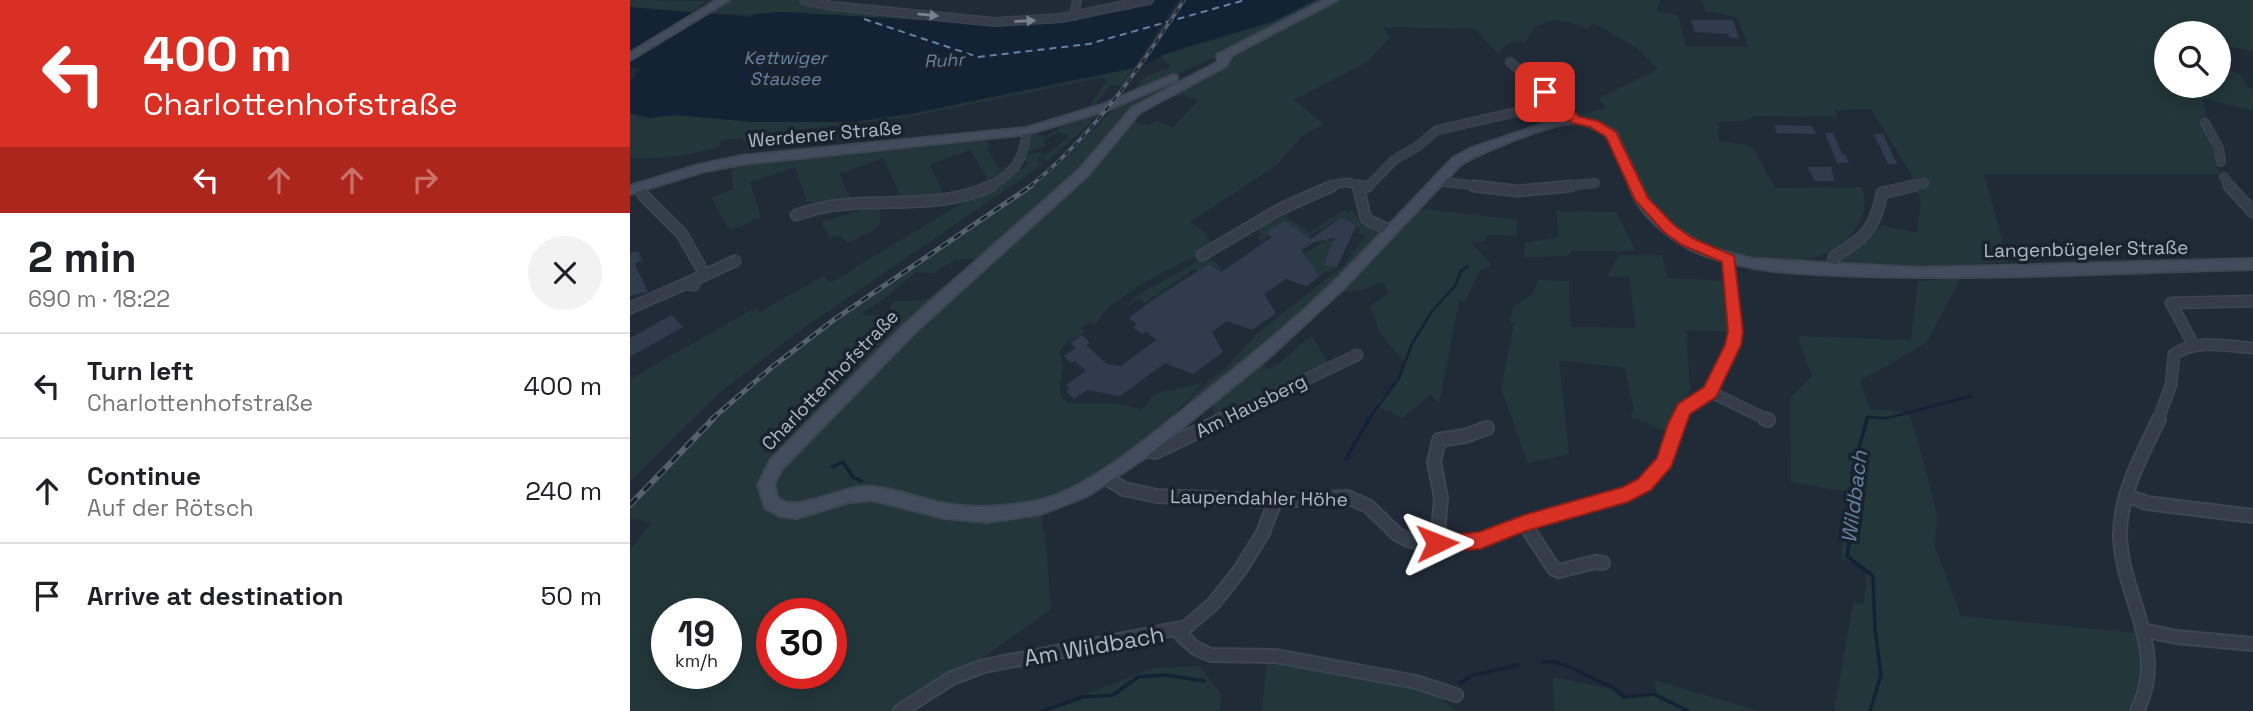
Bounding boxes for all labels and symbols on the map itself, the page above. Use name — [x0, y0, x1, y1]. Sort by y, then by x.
one-way arrow — [917, 10, 939, 21]
one-way arrow — [1014, 16, 1036, 27]
water label: Kettwiger Stausee — [743, 46, 829, 90]
water label: Ruhr — [923, 47, 967, 73]
pin — [1515, 62, 1575, 122]
street label: Werdener Straße — [747, 115, 903, 153]
street label: Langenbügeler Straße — [1983, 235, 2189, 263]
street label: Charlottenhofstraße — [756, 304, 904, 456]
street label: Am Hausberg — [1191, 368, 1311, 444]
water label: Wildbach — [1835, 448, 1873, 545]
street label: Laupendahler Höhe — [1170, 484, 1348, 512]
position arrow — [1400, 506, 1474, 580]
speed limit sign: 30 — [756, 598, 847, 689]
street label: Am Wildbach — [1022, 619, 1166, 673]

